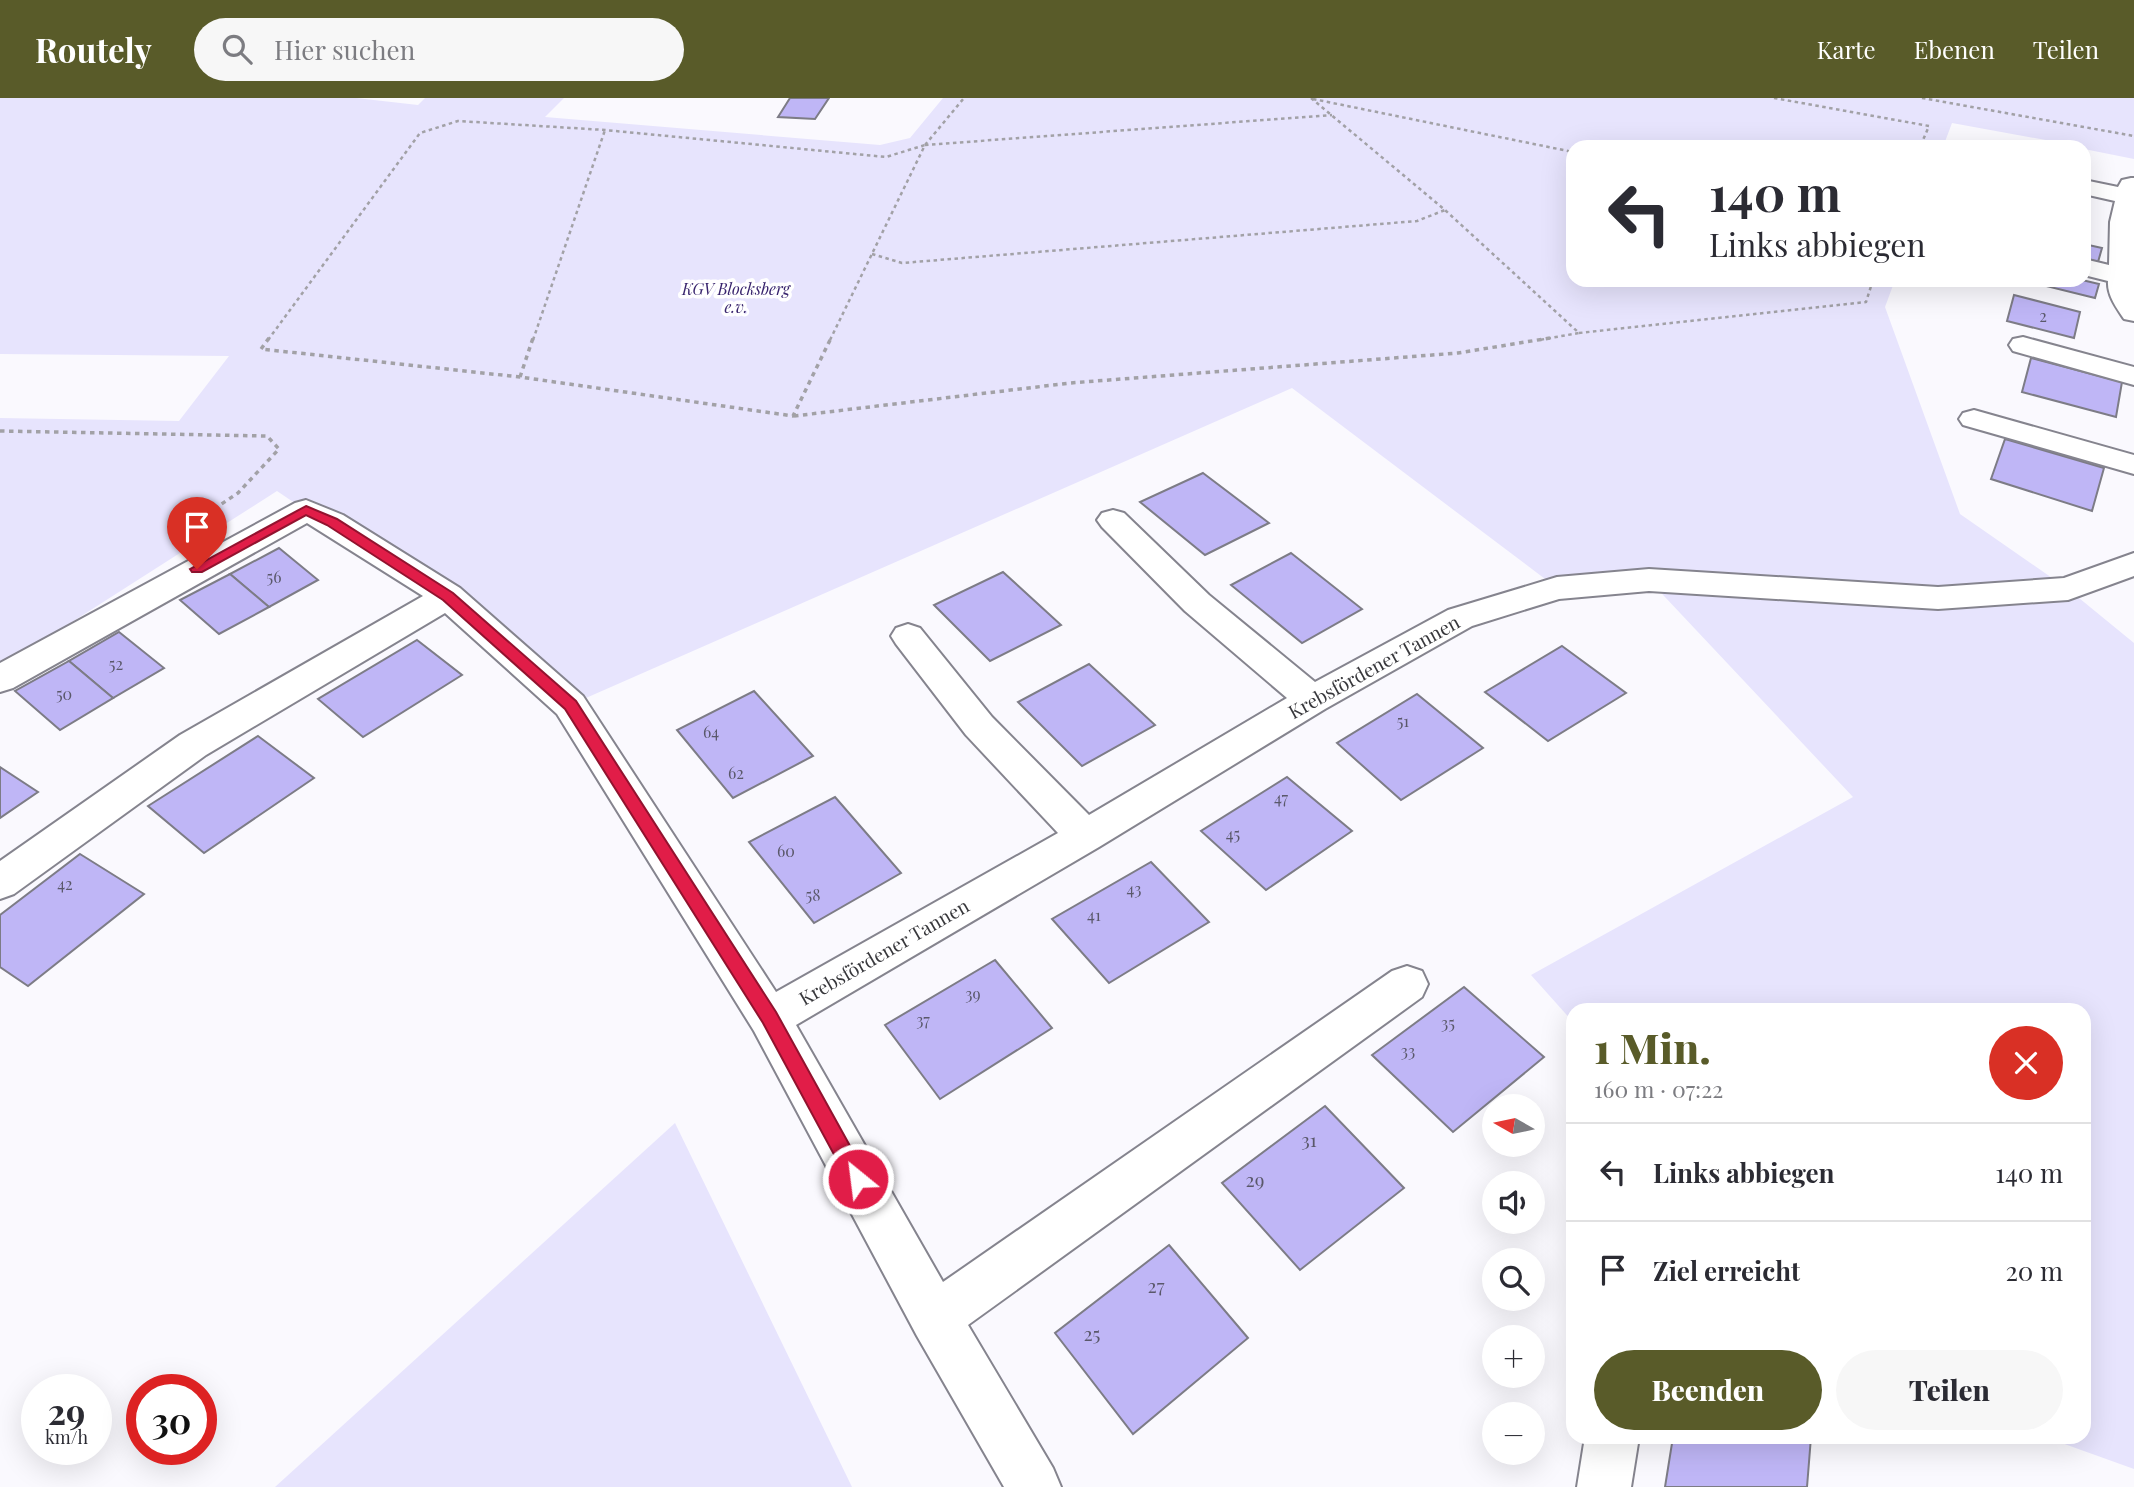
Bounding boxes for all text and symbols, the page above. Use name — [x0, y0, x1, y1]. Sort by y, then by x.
search box — [194, 18, 684, 81]
text: Routely — [35, 27, 152, 71]
icon: search — [218, 30, 256, 68]
text: Hier suchen — [274, 32, 415, 67]
text: Karte — [1817, 33, 1876, 65]
text: Ebenen — [1914, 33, 1995, 65]
text: Teilen — [2033, 33, 2099, 65]
text: 140 m — [1709, 159, 1841, 224]
icon: left — [1594, 168, 1685, 259]
text: Links abbiegen — [1709, 222, 1926, 265]
park label: KGV Blocksberg e.v. — [681, 278, 792, 317]
house number: 2 — [2039, 305, 2047, 326]
pin — [167, 497, 227, 569]
icon: arrive — [178, 508, 216, 546]
house number: 56 — [267, 566, 281, 587]
street label: Krebsfördener Tannen — [1283, 608, 1465, 724]
house number: 52 — [109, 653, 123, 674]
house number: 50 — [56, 683, 72, 704]
house number: 51 — [1397, 710, 1409, 731]
house number: 64 — [703, 721, 719, 742]
house number: 62 — [728, 762, 744, 783]
house number: 47 — [1274, 787, 1289, 808]
house number: 45 — [1226, 823, 1240, 844]
house number: 60 — [777, 840, 795, 861]
house number: 42 — [57, 873, 73, 894]
house number: 43 — [1127, 878, 1141, 899]
house number: 58 — [806, 884, 820, 905]
street label: Krebsfördener Tannen — [794, 891, 974, 1010]
house number: 41 — [1087, 904, 1101, 925]
house number: 39 — [965, 983, 981, 1004]
house number: 37 — [916, 1009, 930, 1030]
house number: 35 — [1441, 1012, 1455, 1033]
text: 1 Min. — [1594, 1019, 1711, 1075]
button: close — [1989, 1026, 2063, 1100]
house number: 33 — [1401, 1040, 1415, 1061]
text: 160 m · 07:22 — [1594, 1073, 1723, 1104]
north arrow — [1482, 1094, 1545, 1157]
map controls — [1482, 1094, 1545, 1465]
house number: 31 — [1301, 1126, 1317, 1152]
position arrow — [821, 1142, 895, 1216]
icon: left — [1594, 1153, 1632, 1191]
text: Links abbiegen — [1653, 1155, 1834, 1190]
text: 140 m — [1995, 1155, 2063, 1190]
house number: 29 — [1246, 1166, 1264, 1192]
button: sound — [1482, 1171, 1545, 1234]
button: search — [1482, 1248, 1545, 1311]
icon: arrive — [1594, 1251, 1632, 1289]
text: Ziel erreicht — [1653, 1253, 1800, 1288]
text: 20 m — [2005, 1253, 2063, 1288]
house number: 27 — [1148, 1272, 1165, 1298]
house number: 25 — [1084, 1320, 1101, 1346]
button: + — [1482, 1325, 1545, 1388]
button: Beenden — [1594, 1350, 1822, 1430]
button: Teilen — [1836, 1350, 2063, 1430]
speed limit sign: 30 — [126, 1374, 217, 1465]
text: 29 — [48, 1387, 85, 1434]
button: − — [1482, 1402, 1545, 1465]
text: km/h — [45, 1425, 88, 1449]

